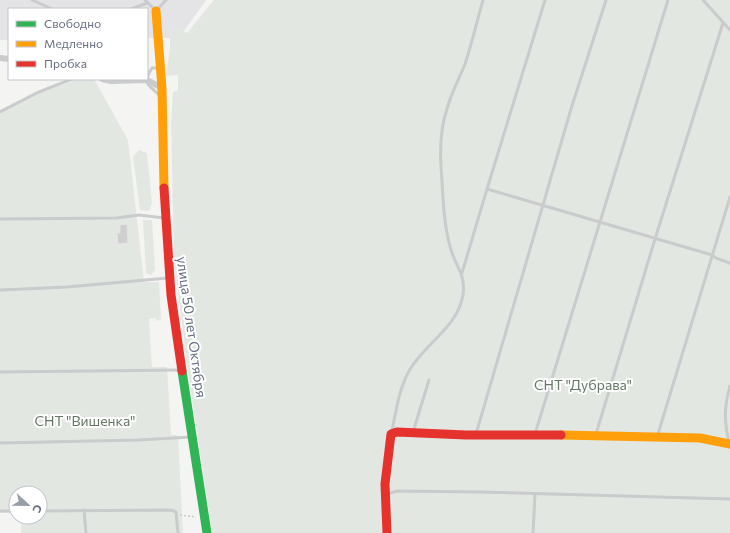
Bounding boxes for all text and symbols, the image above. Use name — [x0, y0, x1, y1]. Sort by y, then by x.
legend — [8, 8, 148, 80]
text: Свободно — [44, 16, 101, 30]
text: Медленно — [44, 36, 103, 50]
text: Пробка — [44, 56, 87, 70]
street label: улица 50 лет Октября — [174, 255, 210, 399]
park label: СНТ "Дубрава" — [534, 376, 632, 393]
park label: СНТ "Вишенка" — [35, 412, 135, 429]
north arrow — [8, 485, 48, 525]
text: С — [30, 503, 45, 515]

